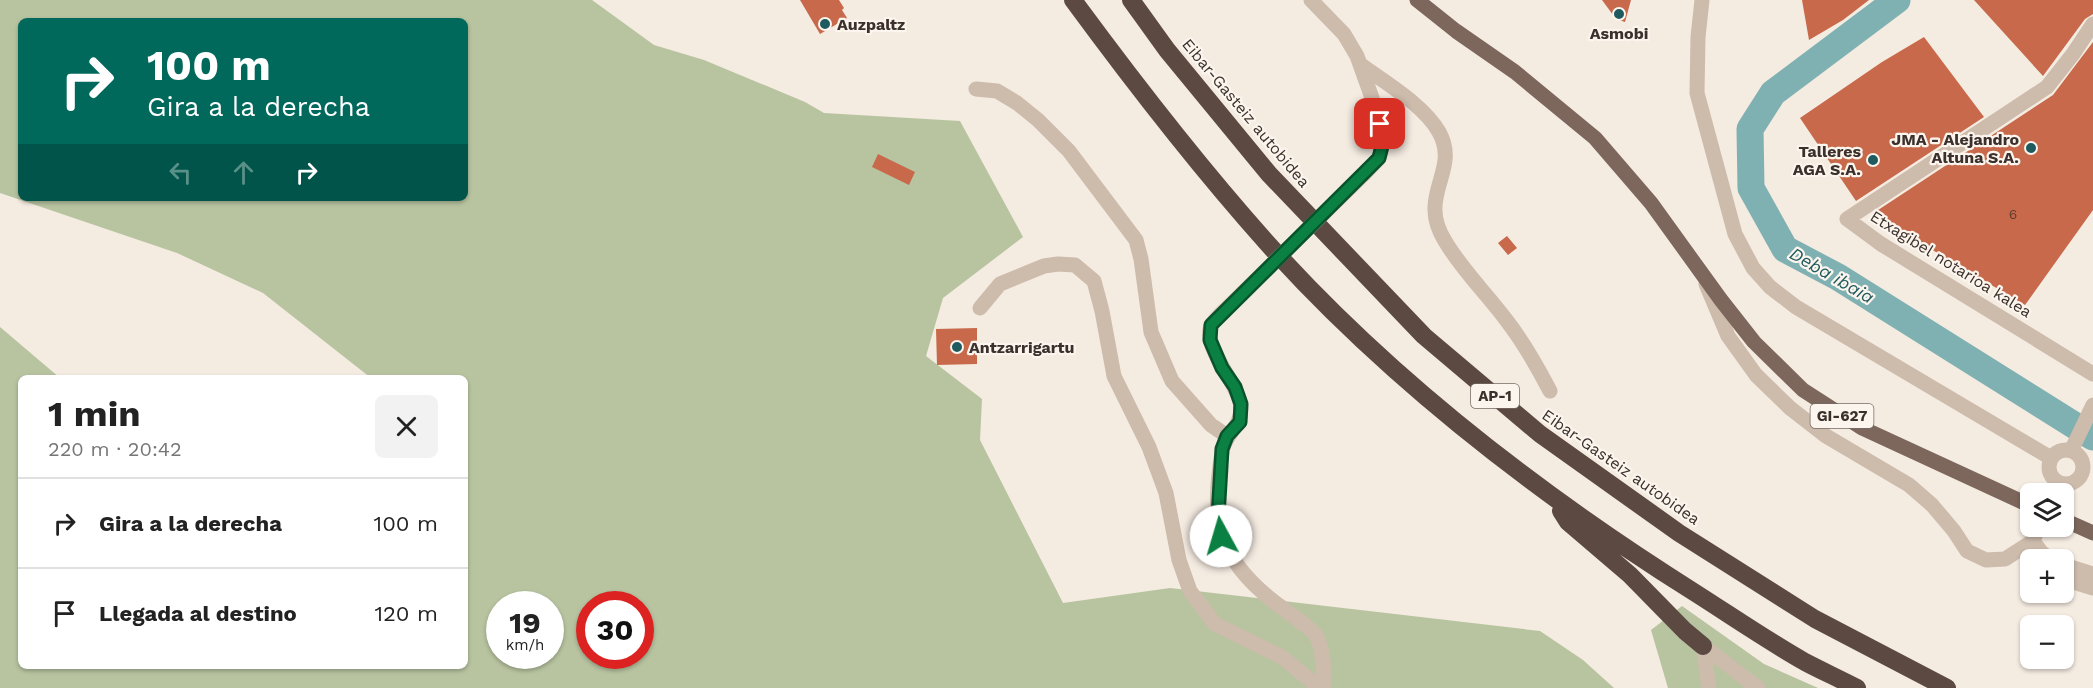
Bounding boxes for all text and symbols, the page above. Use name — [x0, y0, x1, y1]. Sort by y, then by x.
marker: Asmobi — [1612, 7, 1626, 21]
place label: Auzpaltz — [837, 15, 905, 34]
marker: Auzpaltz — [818, 17, 832, 31]
place label: Asmobi — [1590, 24, 1648, 43]
street label: Eibar-Gasteiz autobidea — [1178, 35, 1314, 191]
text: 100 m — [147, 41, 271, 90]
icon: right — [48, 42, 126, 120]
text: Gira a la derecha — [147, 91, 370, 123]
pin — [1354, 98, 1405, 149]
icon: arrive — [1363, 107, 1396, 140]
place label: JMA - Alejandro Altuna S.A. — [1891, 130, 2019, 167]
marker: JMA - Alejandro Altuna S.A. — [2024, 141, 2038, 155]
place label: Talleres AGA S.A. — [1793, 142, 1861, 179]
marker: Talleres AGA S.A. — [1866, 153, 1880, 167]
icon: left — [164, 156, 197, 189]
icon: ahead — [227, 156, 260, 189]
icon: right — [290, 156, 323, 189]
street label: Etxagibel notarioa kalea — [1867, 206, 2035, 322]
house number: 6 — [2009, 206, 2017, 222]
water label: Deba ibaia — [1786, 242, 1878, 308]
place label: Antzarrigartu — [969, 338, 1074, 357]
marker: Antzarrigartu — [950, 340, 964, 354]
road number: AP-1 — [1471, 384, 1519, 408]
text: 1 min — [48, 393, 140, 435]
button: close — [375, 395, 438, 458]
road number: GI-627 — [1810, 404, 1874, 428]
street label: Eibar-Gasteiz autobidea — [1538, 405, 1704, 529]
text: 220 m · 20:42 — [48, 437, 182, 461]
map controls — [2020, 483, 2074, 669]
button: layers — [2020, 483, 2074, 537]
position arrow — [1189, 504, 1253, 568]
icon: right — [48, 507, 81, 540]
text: Gira a la derecha — [99, 511, 282, 536]
text: 100 m — [374, 511, 438, 536]
button: + — [2020, 549, 2074, 603]
speed limit sign: 30 — [576, 591, 654, 669]
icon: arrive — [48, 597, 81, 630]
text: Llegada al destino — [99, 601, 297, 626]
text: 120 m — [374, 601, 438, 626]
text: 19 — [509, 605, 541, 640]
button: − — [2020, 615, 2074, 669]
text: km/h — [506, 636, 544, 654]

